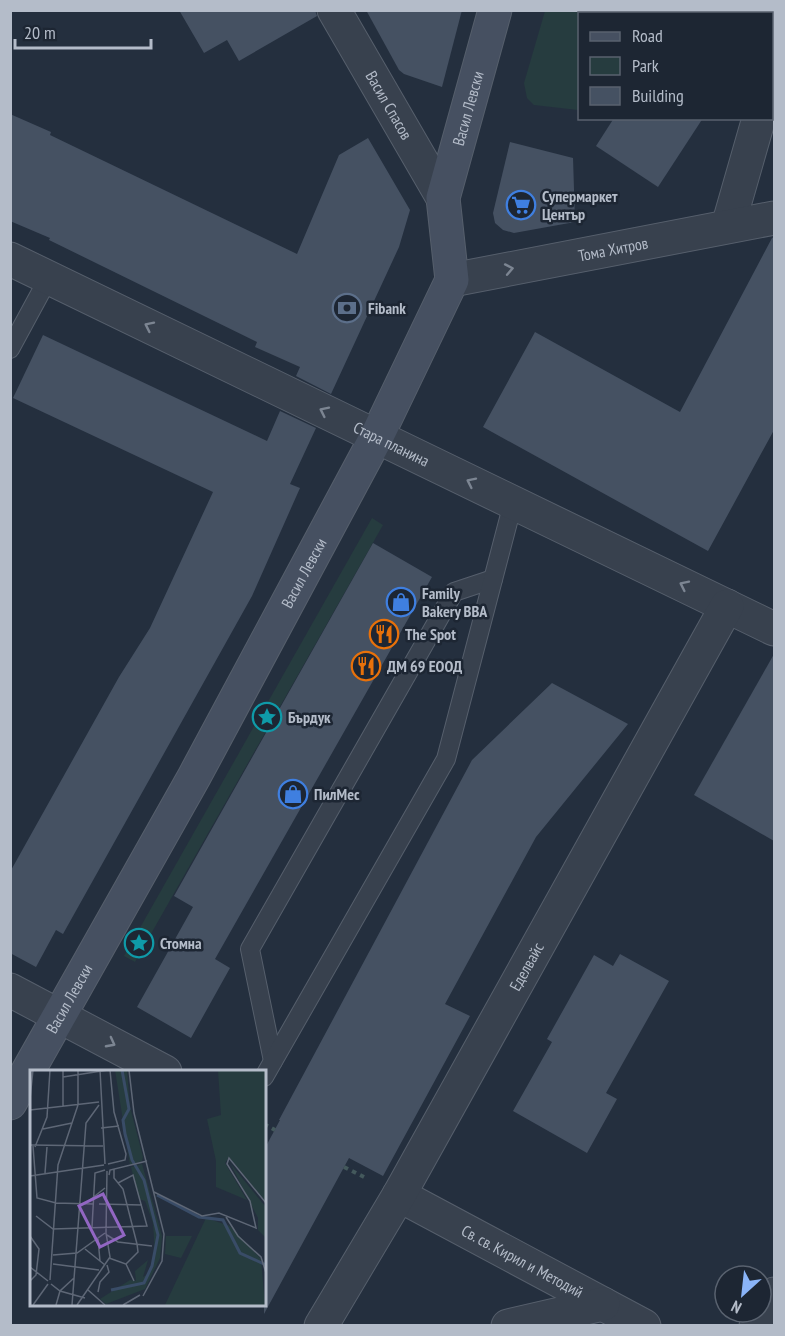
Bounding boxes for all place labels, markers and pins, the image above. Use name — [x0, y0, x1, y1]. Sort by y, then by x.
place label: Супермаркет Център — [542, 186, 618, 224]
supermarket icon: Супермаркет Център — [505, 189, 537, 221]
bank icon: Fibank — [331, 292, 363, 324]
place label: Fibank — [368, 298, 406, 318]
place label: Family Bakery BBA — [422, 583, 488, 621]
shop icon: Family Bakery BBA — [385, 586, 417, 618]
restaurant icon: The Spot — [368, 618, 400, 650]
place label: The Spot — [405, 624, 456, 644]
restaurant icon: ДМ 69 ЕООД — [350, 650, 382, 682]
place label: ДМ 69 ЕООД — [387, 656, 462, 676]
place icon: Бърдук — [251, 701, 283, 733]
place label: Бърдук — [288, 707, 331, 727]
shop icon: ПилМес — [277, 778, 309, 810]
place label: ПилМес — [314, 784, 360, 804]
place icon: Стомна — [123, 927, 155, 959]
place label: Стомна — [160, 933, 202, 953]

